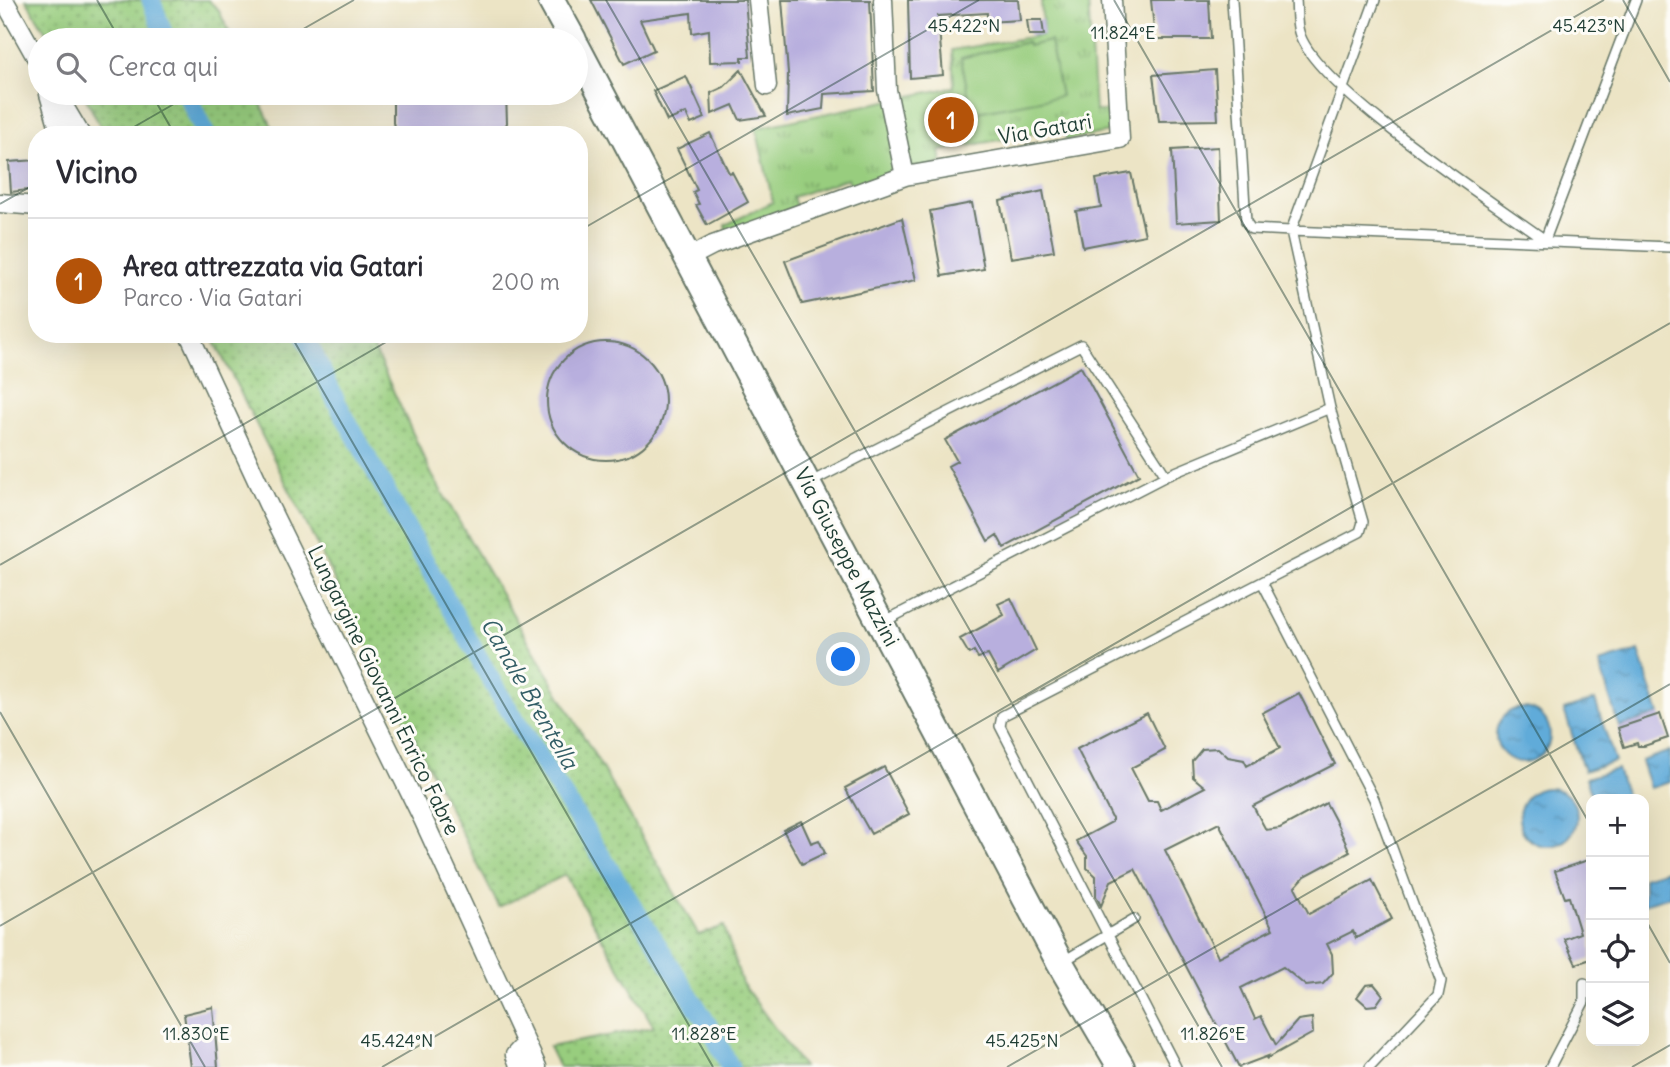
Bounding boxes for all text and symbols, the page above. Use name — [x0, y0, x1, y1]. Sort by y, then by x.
text: 45.422°N — [928, 14, 1000, 37]
text: 45.423°N — [1552, 14, 1626, 37]
text: 11.824°E — [1091, 21, 1155, 44]
search box — [28, 28, 588, 105]
icon: search — [52, 48, 90, 86]
text: Cerca qui — [108, 50, 218, 83]
pin: 1 — [928, 94, 974, 146]
street label: Via Gatari — [996, 108, 1094, 150]
text: Vicino — [56, 153, 138, 191]
text: Area attrezzata via Gatari — [123, 250, 423, 283]
text: 1 — [74, 267, 84, 296]
text: 200 m — [491, 267, 560, 296]
text: Parco · Via Gatari — [123, 283, 302, 312]
street label: Via Giuseppe Mazzini — [788, 463, 906, 651]
street label: Lungargine Giovanni Enrico Fabre — [302, 541, 466, 839]
water label: Canale Brentella — [475, 612, 586, 776]
your location — [826, 642, 860, 676]
map controls — [1586, 794, 1649, 1046]
button: + — [1586, 794, 1649, 857]
button: − — [1586, 857, 1649, 920]
button: locate — [1586, 920, 1649, 983]
button: layers — [1586, 983, 1649, 1046]
text: 11.830°E — [162, 1022, 230, 1045]
text: 11.828°E — [671, 1022, 737, 1045]
text: 11.826°E — [1180, 1022, 1246, 1045]
text: 45.424°N — [361, 1029, 433, 1052]
text: 45.425°N — [985, 1029, 1059, 1052]

